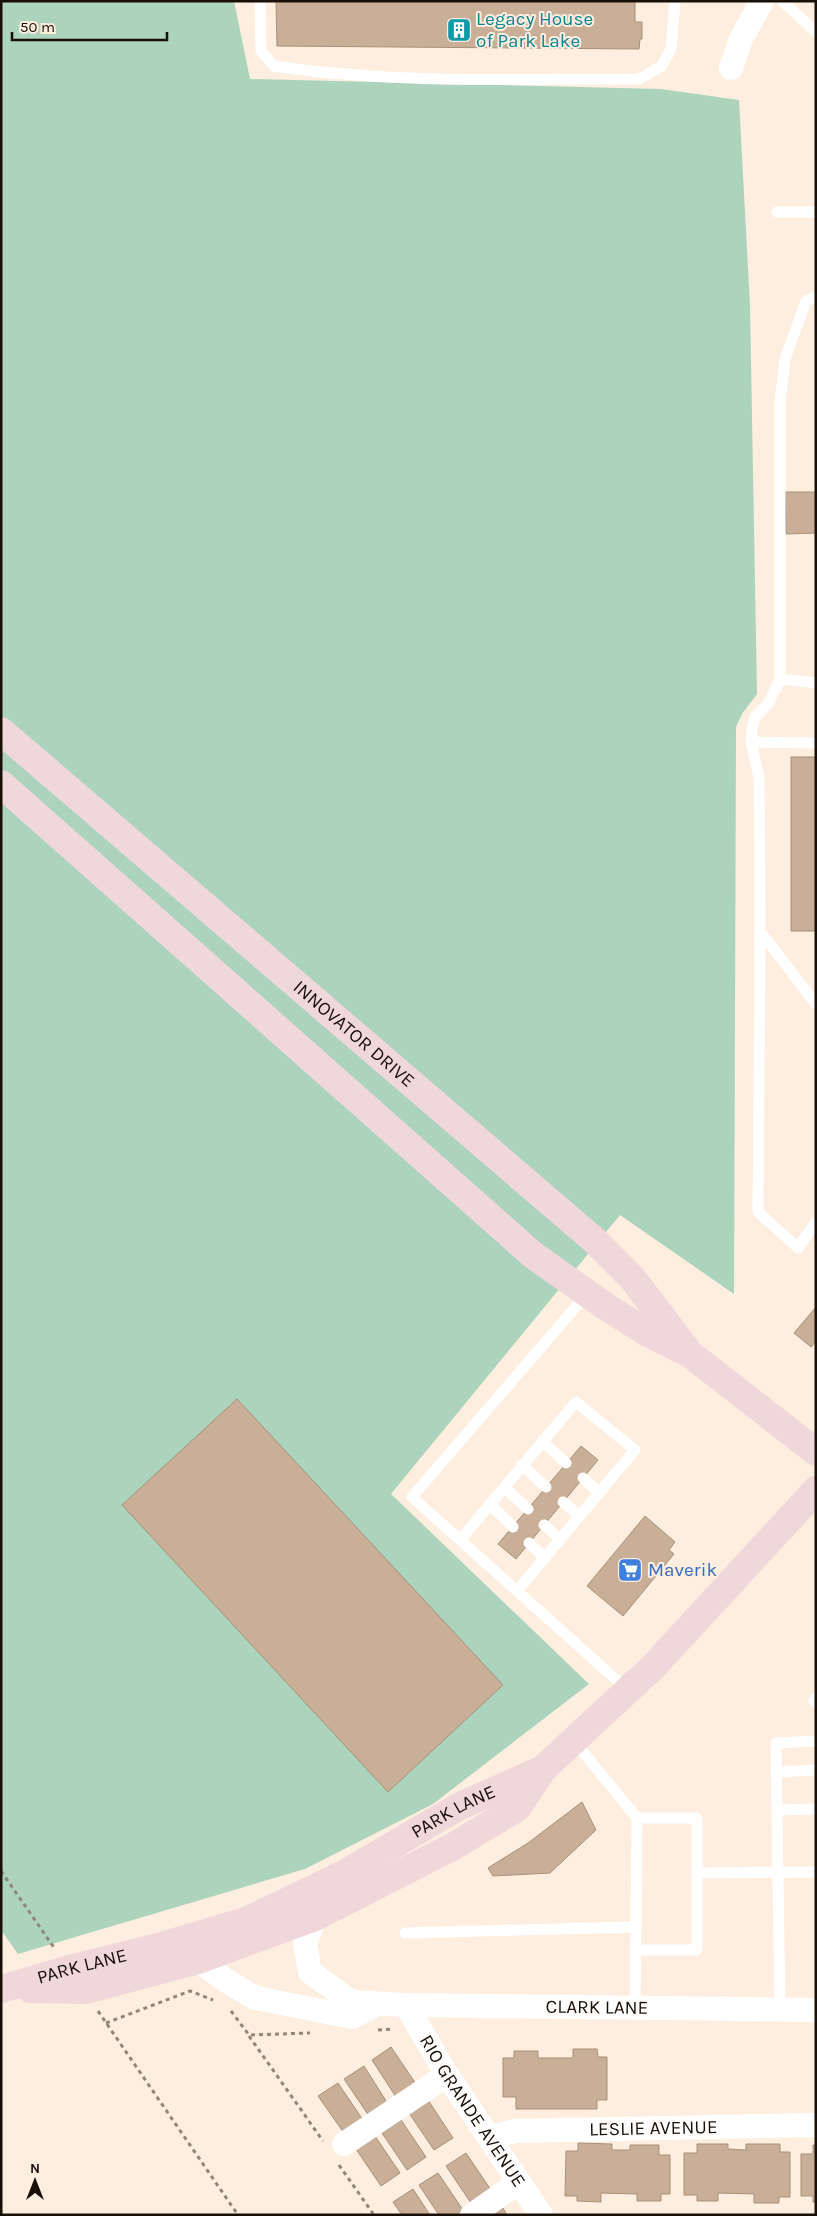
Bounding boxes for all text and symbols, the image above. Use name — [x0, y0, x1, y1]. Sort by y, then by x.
place label: Legacy House of Park Lake — [476, 8, 593, 52]
scale bar — [12, 10, 168, 42]
building icon: Legacy House of Park Lake — [446, 17, 472, 43]
text: 50 m — [20, 18, 55, 36]
street label: INNOVATOR DRIVE — [289, 976, 419, 1092]
supermarket icon: Maverik — [617, 1557, 643, 1583]
place label: Maverik — [648, 1559, 717, 1581]
street label: PARK LANE — [407, 1781, 499, 1843]
street label: PARK LANE — [34, 1944, 129, 1989]
street label: CLARK LANE — [546, 1996, 648, 2019]
street label: RIO GRANDE AVENUE — [415, 2031, 530, 2191]
street label: LESLIE AVENUE — [589, 2116, 718, 2141]
north arrow — [10, 2156, 60, 2206]
text: N — [30, 2160, 40, 2177]

